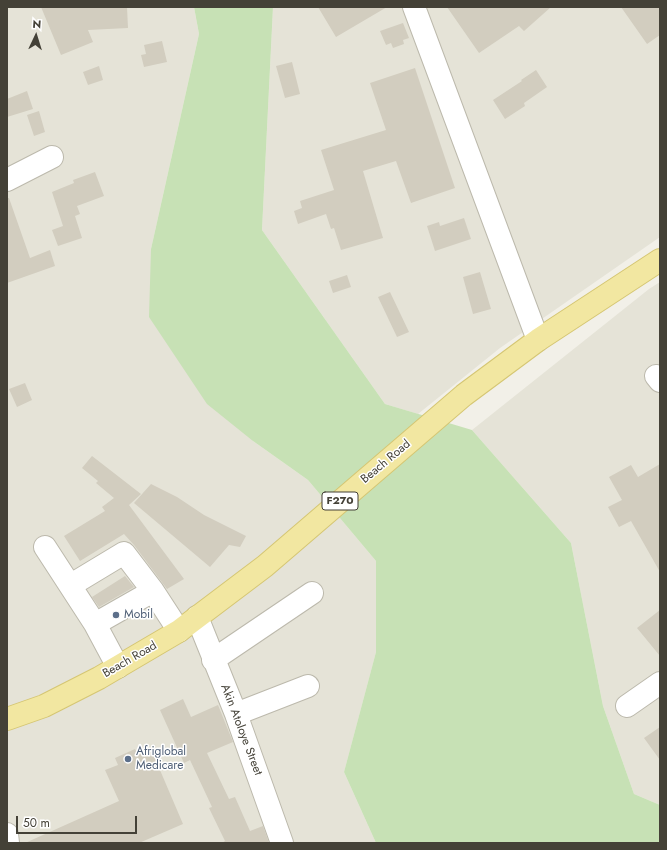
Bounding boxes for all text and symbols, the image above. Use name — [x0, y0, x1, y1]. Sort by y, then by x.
north arrow — [16, 16, 56, 56]
text: N — [32, 16, 42, 32]
street label: Beach Road — [358, 437, 414, 487]
road number: F270 — [322, 492, 358, 510]
place label: Mobil — [124, 608, 153, 622]
marker: Mobil — [111, 610, 121, 620]
street label: Beach Road — [100, 639, 160, 681]
street label: Akin Atoloye Street — [217, 683, 265, 777]
place label: Afriglobal Medicare — [136, 745, 186, 773]
marker: Afriglobal Medicare — [123, 754, 133, 764]
scale bar — [18, 808, 139, 834]
text: 50 m — [23, 814, 50, 832]

